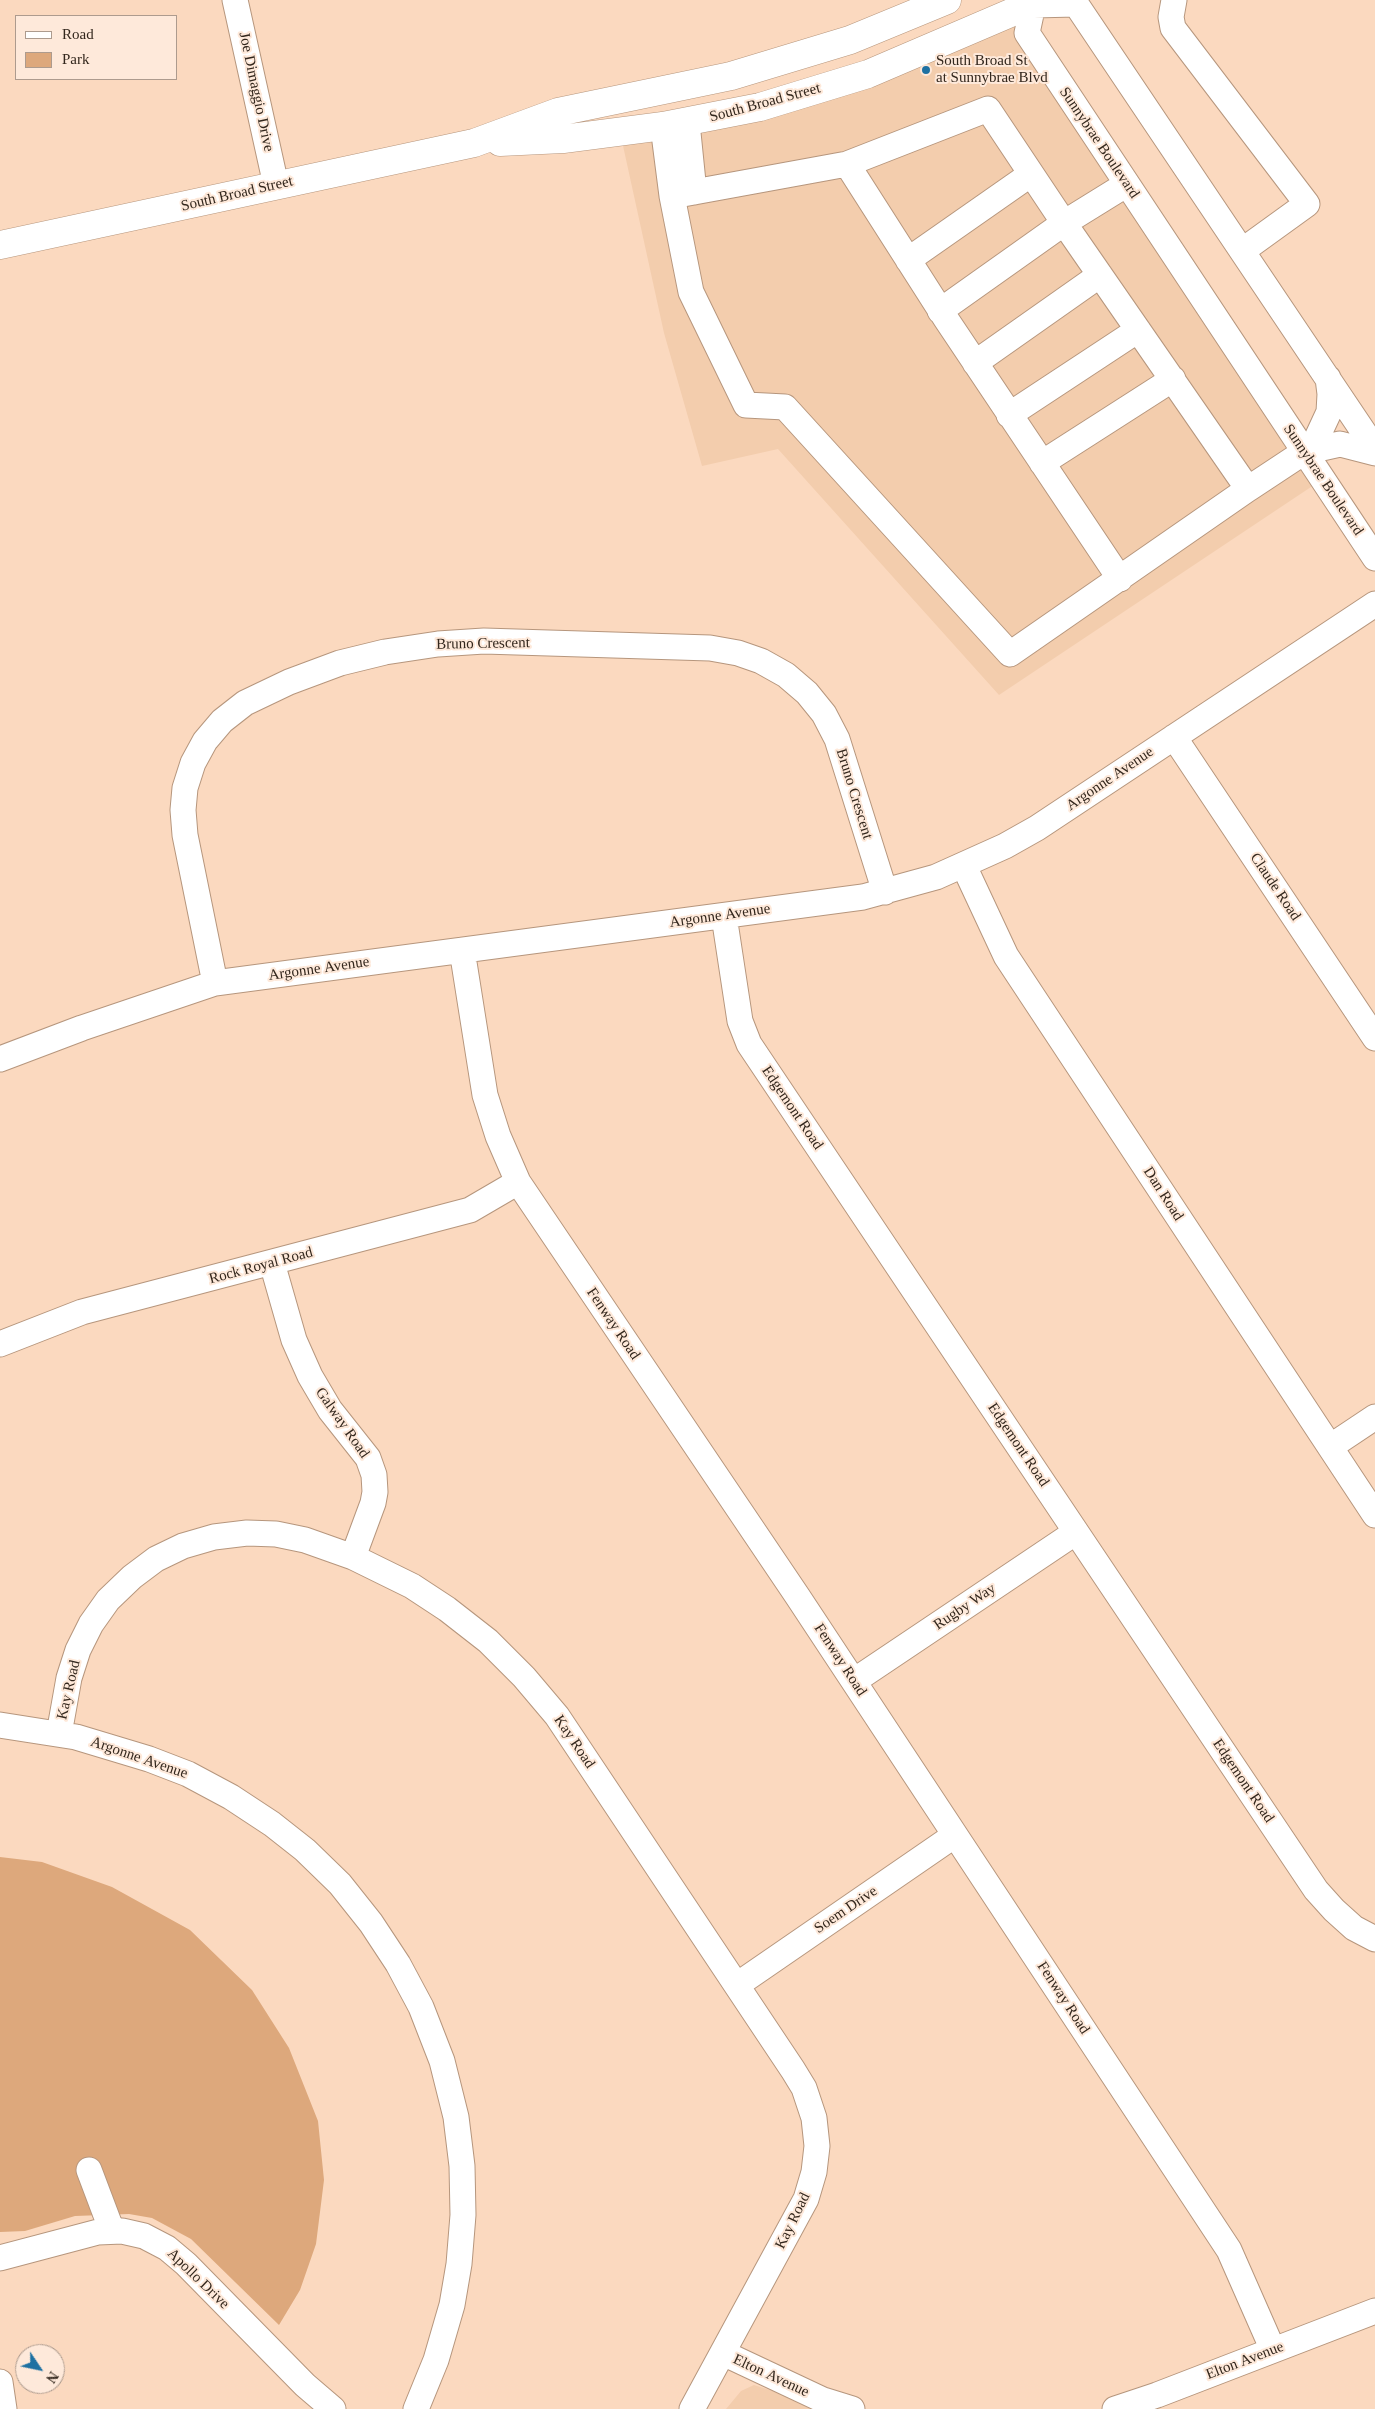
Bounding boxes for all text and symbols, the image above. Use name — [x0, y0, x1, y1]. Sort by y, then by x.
legend — [15, 15, 178, 80]
text: Road — [62, 26, 94, 42]
street label: Joe Dimaggio Drive — [235, 31, 277, 153]
text: Park — [62, 51, 90, 67]
place label: South Broad St at Sunnybrae Blvd — [936, 52, 1048, 87]
marker: South Broad St at Sunnybrae Blvd — [920, 64, 932, 76]
street label: South Broad Street — [708, 80, 822, 126]
street label: Sunnybrae Boulevard — [1055, 84, 1143, 202]
street label: South Broad Street — [179, 172, 295, 216]
street label: Sunnybrae Boulevard — [1279, 421, 1367, 539]
street label: Bruno Crescent — [436, 634, 530, 654]
street label: Argonne Avenue — [1063, 743, 1157, 815]
street label: Bruno Crescent — [832, 747, 876, 841]
street label: Claude Road — [1246, 850, 1304, 924]
street label: Argonne Avenue — [668, 900, 772, 932]
street label: Argonne Avenue — [267, 953, 371, 985]
street label: Edgemont Road — [757, 1063, 827, 1153]
street label: Dan Road — [1139, 1164, 1187, 1224]
street label: Rock Royal Road — [207, 1244, 315, 1288]
street label: Fenway Road — [582, 1285, 644, 1363]
street label: Galway Road — [311, 1384, 373, 1462]
street label: Edgemont Road — [983, 1400, 1053, 1490]
street label: Rugby Way — [931, 1580, 999, 1634]
street label: Fenway Road — [810, 1620, 870, 1700]
street label: Kay Road — [53, 1659, 85, 1721]
street label: Kay Road — [550, 1712, 598, 1772]
street label: Argonne Avenue — [88, 1733, 190, 1783]
street label: Edgemont Road — [1208, 1736, 1278, 1826]
street label: Soem Drive — [811, 1882, 881, 1938]
street label: Fenway Road — [1033, 1958, 1093, 2038]
street label: Kay Road — [772, 2190, 814, 2252]
street label: Apollo Drive — [163, 2245, 233, 2313]
street label: Elton Avenue — [1204, 2338, 1286, 2384]
north arrow — [15, 2344, 65, 2394]
street label: Elton Avenue — [730, 2351, 812, 2401]
text: N — [43, 2369, 61, 2385]

